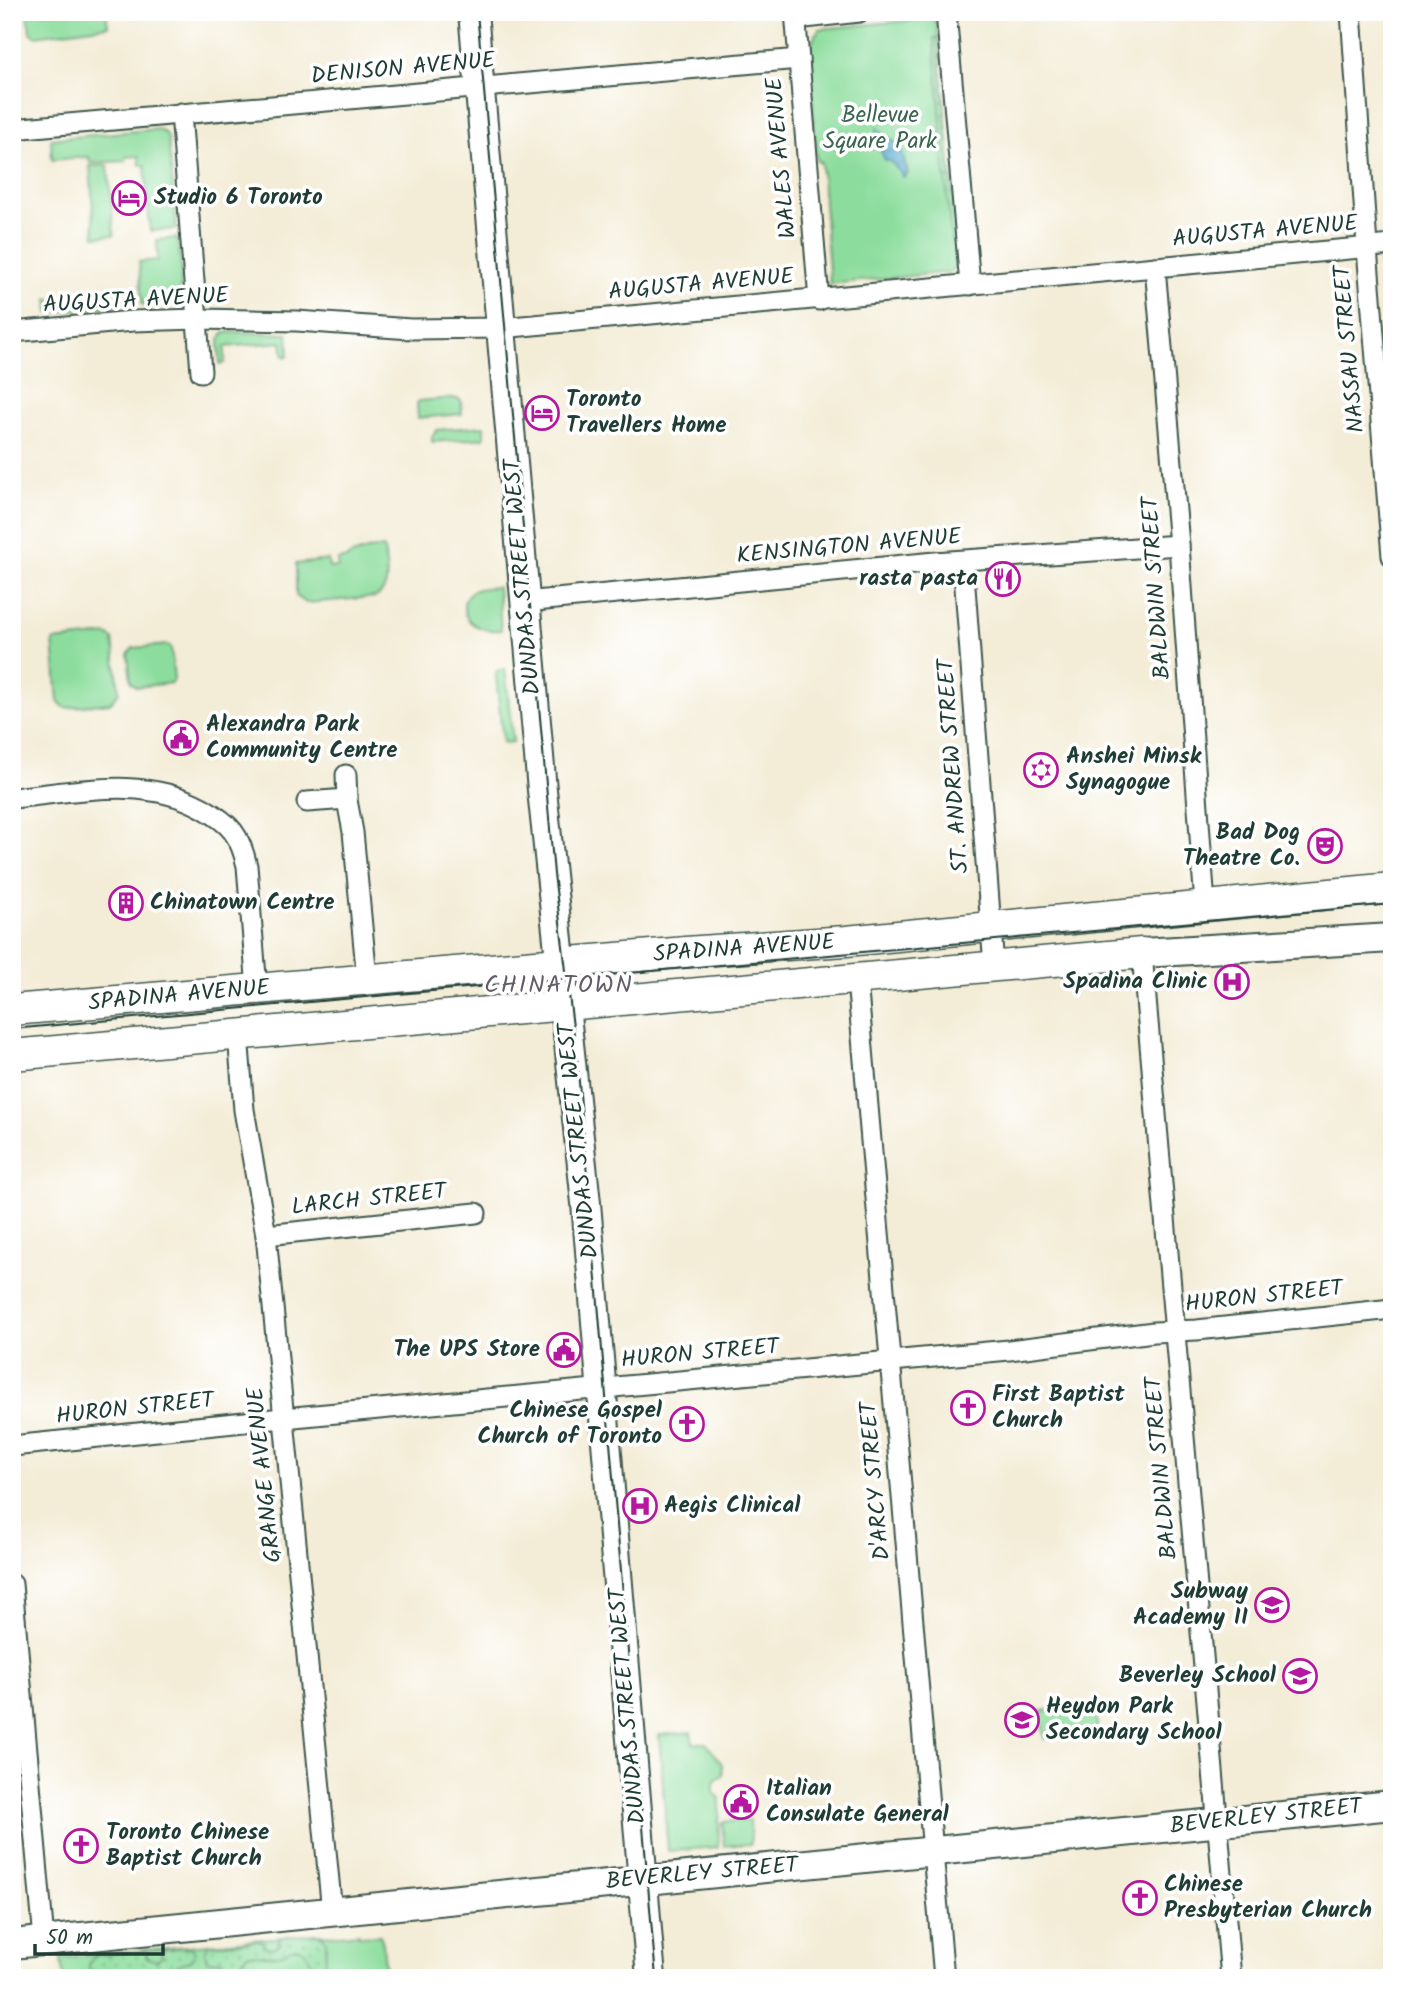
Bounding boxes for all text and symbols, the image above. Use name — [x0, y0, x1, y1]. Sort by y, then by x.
street label: DENISON AVENUE — [310, 43, 497, 95]
street label: WALES AVENUE — [757, 75, 807, 240]
park label: Bellevue Square Park — [823, 98, 937, 160]
hotel icon: Studio 6 Toronto — [110, 179, 148, 217]
place label: Studio 6 Toronto — [154, 180, 323, 216]
street label: AUGUSTA AVENUE — [1171, 206, 1360, 258]
street label: AUGUSTA AVENUE — [607, 259, 796, 311]
street label: NASSAU STREET — [1325, 262, 1375, 434]
street label: AUGUSTA AVENUE — [42, 278, 230, 324]
place label: Toronto Travellers Home — [566, 382, 726, 444]
hotel icon: Toronto Travellers Home — [523, 394, 561, 432]
street label: DUNDAS STREET WEST — [495, 456, 551, 697]
street label: BALDWIN STREET — [1133, 494, 1181, 681]
street label: KENSINGTON AVENUE — [735, 519, 963, 575]
restaurant icon: rasta pasta — [984, 560, 1022, 598]
place label: rasta pasta — [859, 561, 978, 597]
street label: ST. ANDREW STREET — [928, 656, 979, 874]
place label: Alexandra Park Community Centre — [206, 707, 398, 769]
public building icon: Alexandra Park Community Centre — [162, 719, 200, 757]
place label: Anshei Minsk Synagogue — [1066, 739, 1202, 801]
synagogue icon: Anshei Minsk Synagogue — [1022, 751, 1060, 789]
place label: Bad Dog Theatre Co. — [1183, 815, 1300, 877]
theatre icon: Bad Dog Theatre Co. — [1306, 827, 1344, 865]
building icon: Chinatown Centre — [107, 884, 145, 922]
place label: Chinatown Centre — [150, 885, 334, 921]
street label: SPADINA AVENUE — [652, 925, 837, 973]
hospital icon: Spadina Clinic — [1213, 963, 1251, 1001]
place label: Spadina Clinic — [1063, 964, 1208, 1000]
district label: CHINATOWN — [484, 966, 634, 1005]
street label: SPADINA AVENUE — [87, 970, 272, 1022]
street label: DUNDAS STREET WEST — [549, 1020, 609, 1261]
street label: LARCH STREET — [290, 1174, 450, 1226]
street label: HURON STREET — [1183, 1271, 1346, 1323]
street label: HURON STREET — [619, 1329, 782, 1379]
public building icon: The UPS Store — [545, 1331, 583, 1369]
place label: The UPS Store — [393, 1332, 540, 1368]
street label: BALDWIN STREET — [1136, 1374, 1188, 1561]
place label: First Baptist Church — [992, 1377, 1125, 1439]
street label: HURON STREET — [54, 1383, 217, 1435]
street label: GRANGE AVENUE — [238, 1385, 292, 1565]
church icon: First Baptist Church — [949, 1389, 987, 1427]
place label: Chinese Gospel Church of Toronto — [478, 1393, 663, 1455]
street label: D'ARCY STREET — [851, 1399, 901, 1562]
church icon: Chinese Gospel Church of Toronto — [668, 1405, 706, 1443]
hospital icon: Aegis Clinical — [621, 1487, 659, 1525]
place label: Aegis Clinical — [664, 1488, 801, 1524]
place label: Subway Academy II — [1133, 1574, 1248, 1636]
street label: DUNDAS STREET WEST — [600, 1585, 656, 1826]
school or university icon: Subway Academy II — [1253, 1586, 1291, 1624]
school or university icon: Beverley School — [1281, 1657, 1319, 1695]
place label: Beverley School — [1119, 1658, 1277, 1694]
place label: Heydon Park Secondary School — [1046, 1689, 1223, 1751]
school or university icon: Heydon Park Secondary School — [1003, 1701, 1041, 1739]
place label: Italian Consulate General — [766, 1771, 950, 1833]
public building icon: Italian Consulate General — [722, 1783, 760, 1821]
street label: BEVERLEY STREET — [1168, 1789, 1365, 1845]
place label: Toronto Chinese Baptist Church — [106, 1815, 269, 1877]
church icon: Toronto Chinese Baptist Church — [62, 1827, 100, 1865]
street label: BEVERLEY STREET — [604, 1848, 801, 1900]
place label: Chinese Presbyterian Church — [1164, 1867, 1372, 1929]
church icon: Chinese Presbyterian Church — [1121, 1879, 1159, 1917]
scale bar — [35, 1913, 163, 1957]
text: 50 m — [46, 1922, 93, 1955]

